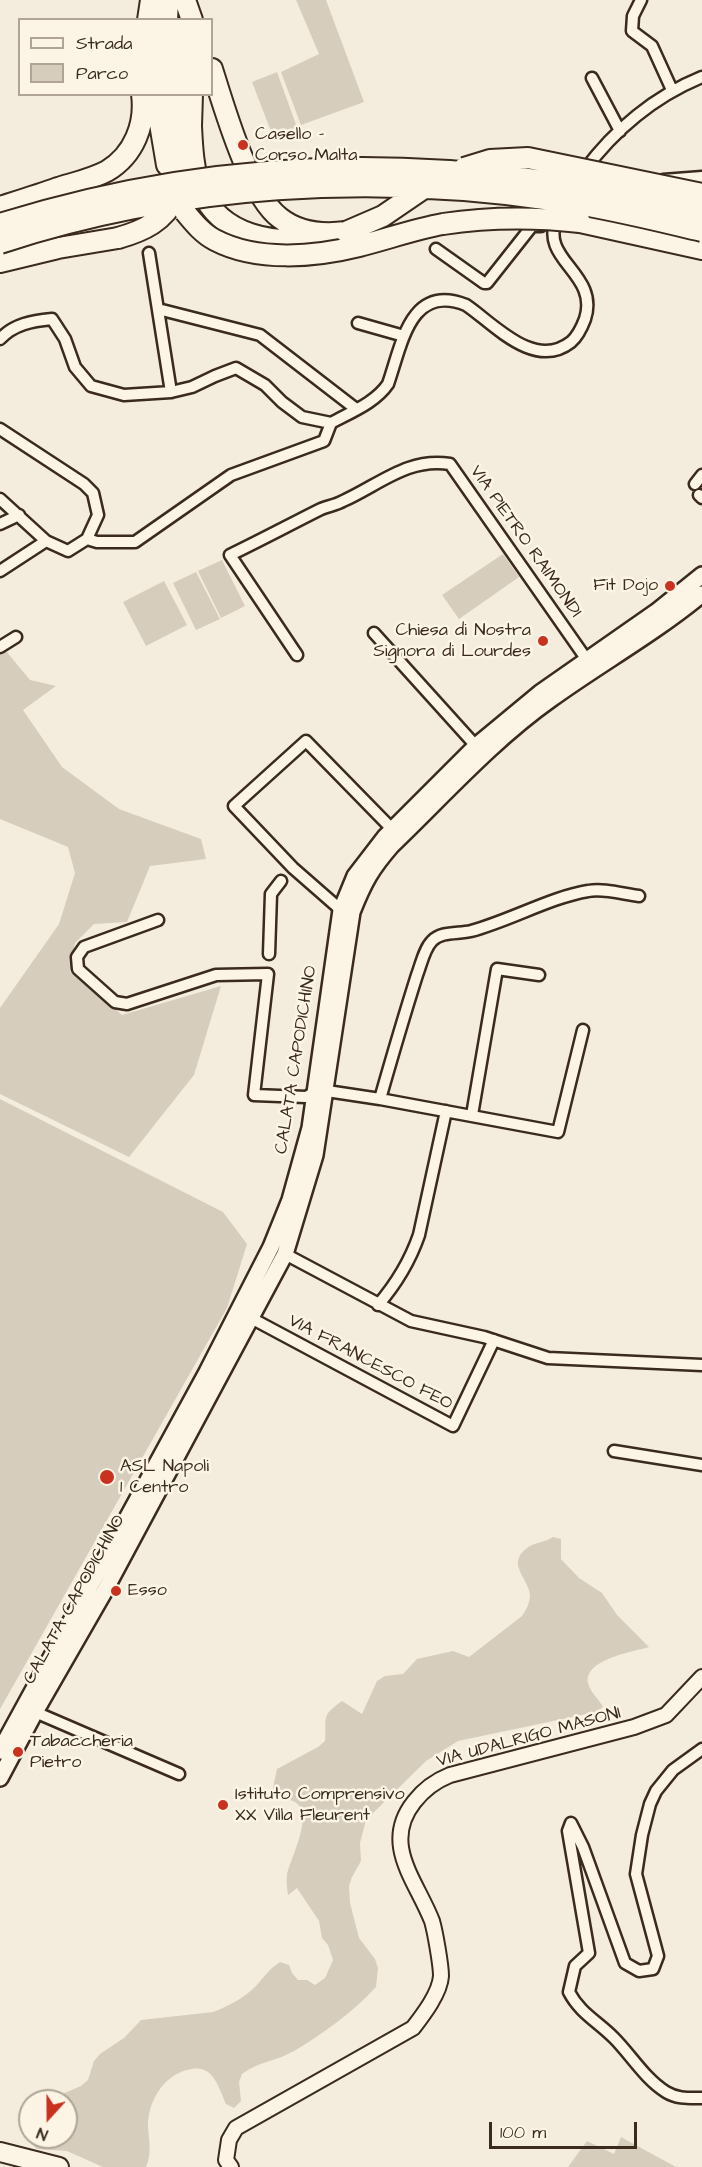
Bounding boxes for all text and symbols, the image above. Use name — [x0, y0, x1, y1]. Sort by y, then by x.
legend — [18, 18, 213, 96]
text: Strada — [76, 31, 132, 56]
text: Parco — [76, 61, 128, 86]
place label: Casello - Corso Malta — [255, 124, 357, 166]
marker: Casello - Corso Malta — [236, 138, 250, 152]
street label: VIA PIETRO RAIMONDI — [464, 462, 586, 622]
place label: Fit Dojo — [593, 575, 658, 597]
marker: Fit Dojo — [663, 579, 677, 593]
place label: Chiesa di Nostra Signora di Lourdes — [373, 620, 531, 662]
marker: Chiesa di Nostra Signora di Lourdes — [536, 634, 550, 648]
street label: CALATA CAPODICHINO — [271, 964, 323, 1156]
street label: VIA FRANCESCO FEO — [284, 1311, 456, 1415]
place label: ASL Napoli 1 Centro — [120, 1456, 209, 1498]
marker: ASL Napoli 1 Centro — [98, 1468, 116, 1486]
street label: CALATA CAPODICHINO — [19, 1512, 131, 1688]
place label: Esso — [128, 1580, 167, 1602]
marker: Esso — [109, 1584, 123, 1598]
street label: VIA UDALRIGO MASONI — [435, 1703, 623, 1773]
place label: Tabaccheria Pietro — [30, 1731, 133, 1774]
marker: Tabaccheria Pietro — [11, 1745, 25, 1759]
place label: Istituto Comprensivo XX Villa Fleurent — [235, 1784, 405, 1826]
marker: Istituto Comprensivo XX Villa Fleurent — [216, 1798, 230, 1812]
north arrow — [18, 2089, 78, 2149]
scale bar — [492, 2110, 640, 2148]
text: 100 m — [500, 2120, 546, 2145]
text: N — [34, 2122, 51, 2146]

